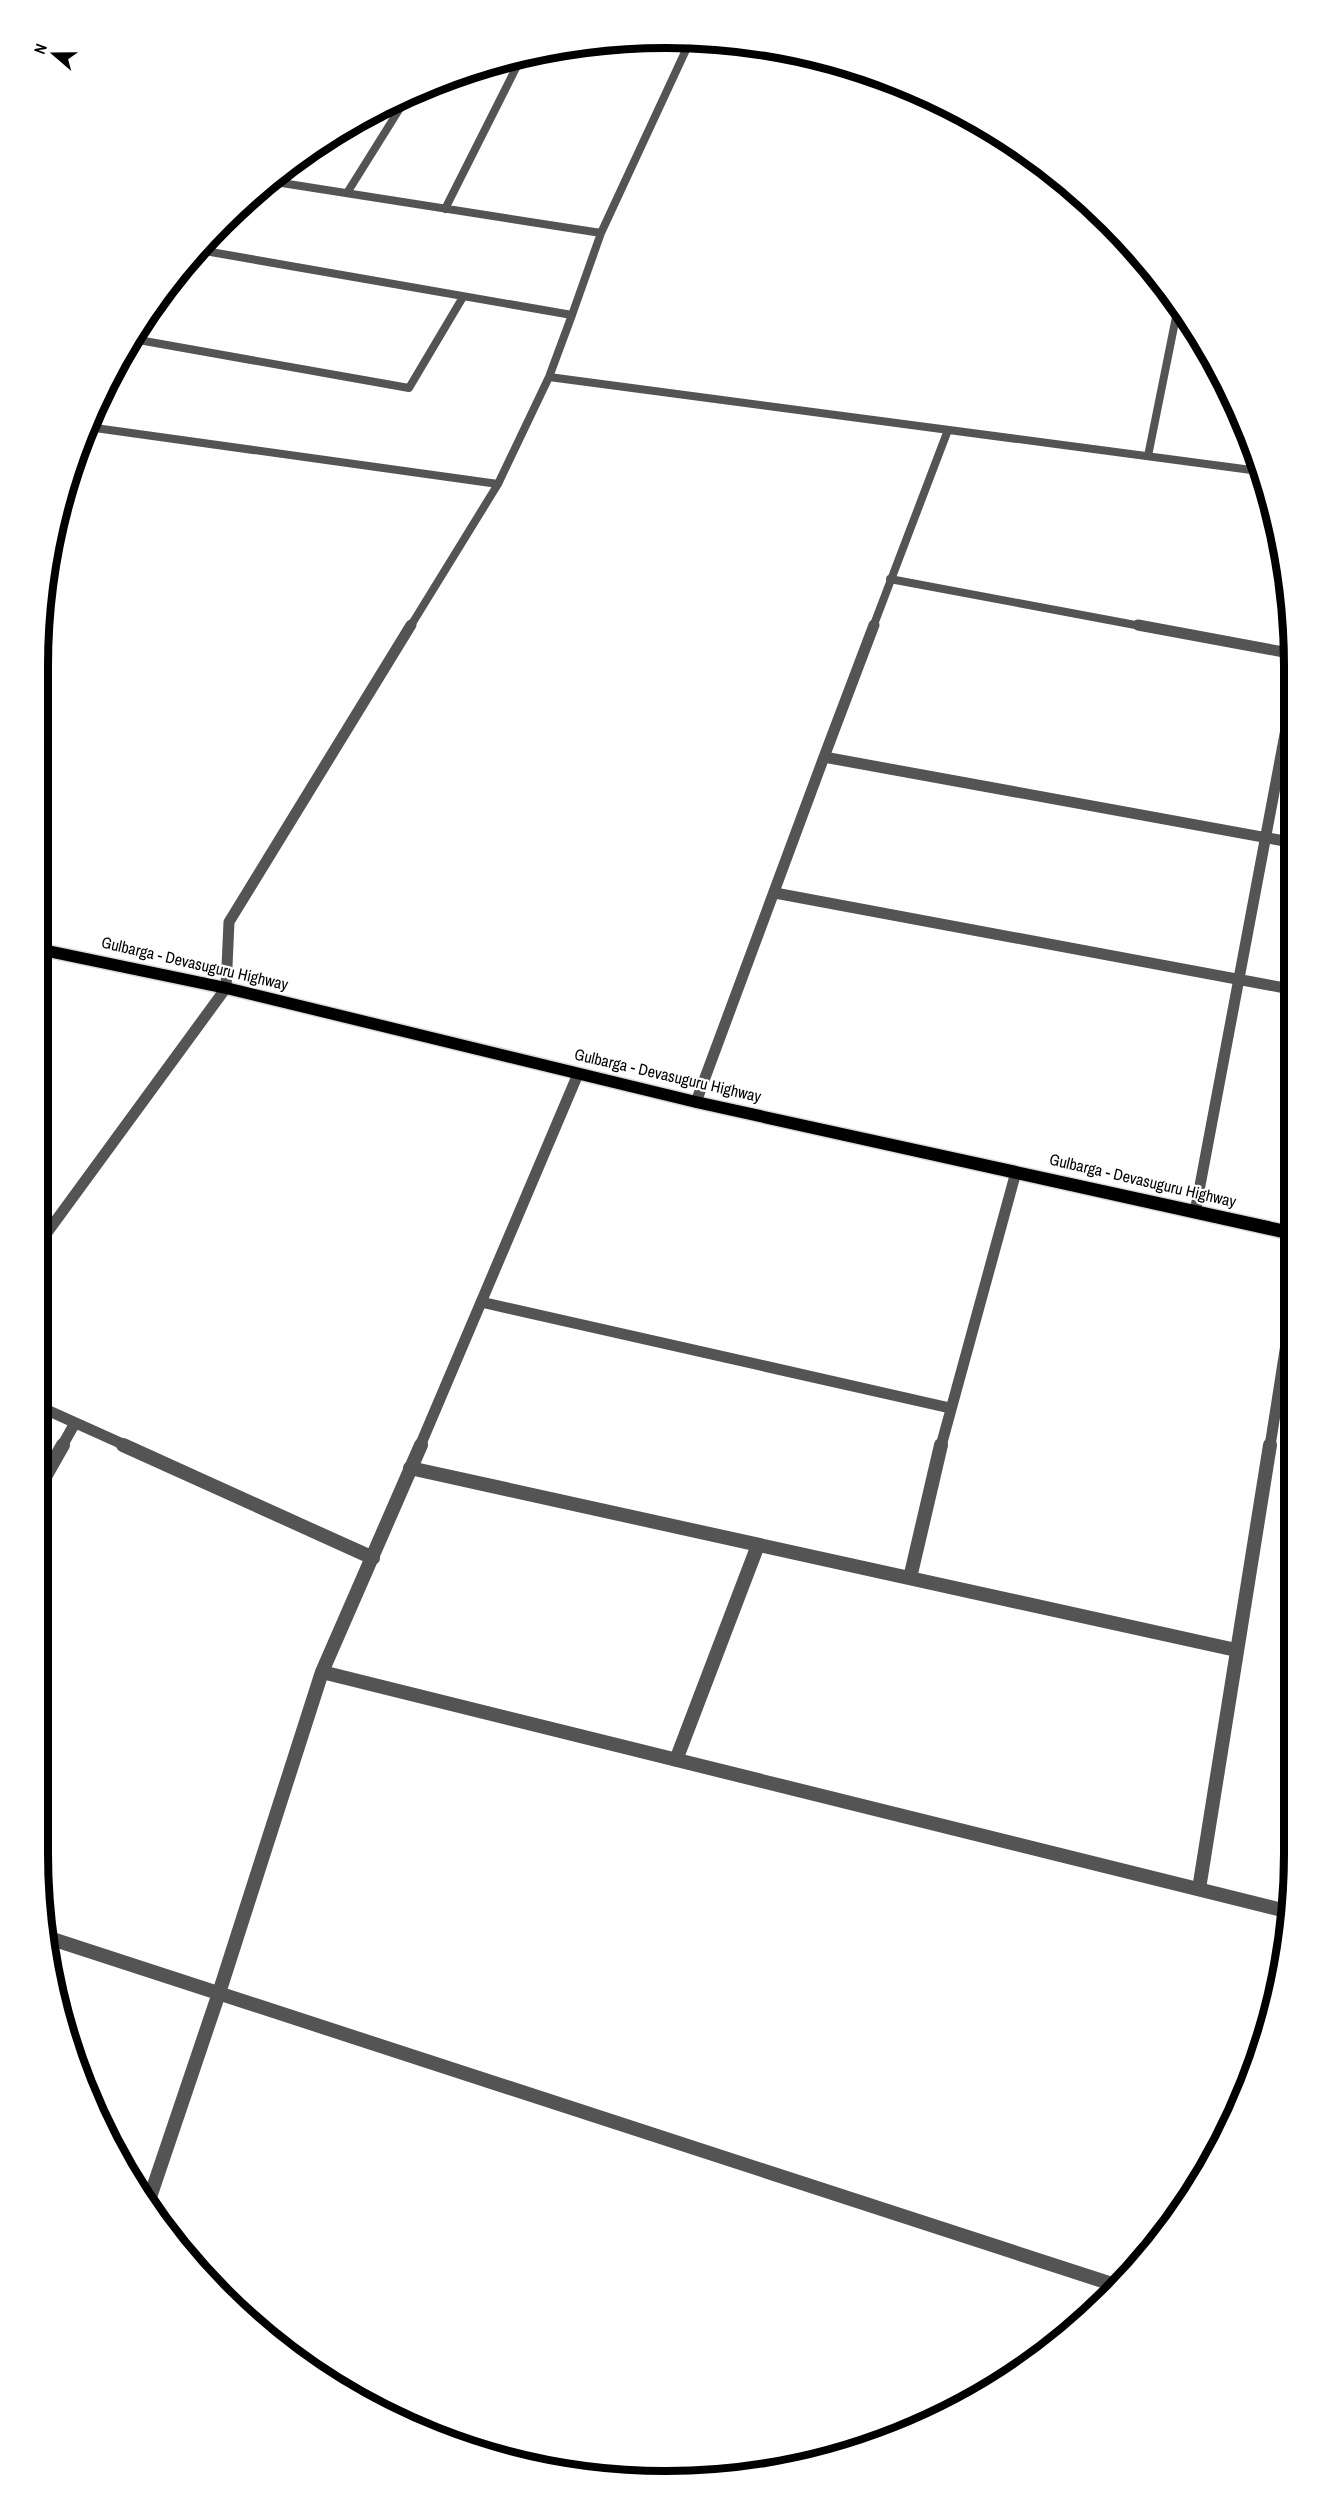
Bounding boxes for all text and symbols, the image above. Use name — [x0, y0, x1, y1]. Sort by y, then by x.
north arrow — [24, 24, 84, 84]
text: N — [28, 41, 52, 57]
street label: Gulbarga - Devasuguru Highway — [99, 931, 291, 995]
street label: Gulbarga - Devasuguru Highway — [572, 1043, 764, 1107]
street label: Gulbarga - Devasuguru Highway — [1047, 1148, 1239, 1212]

